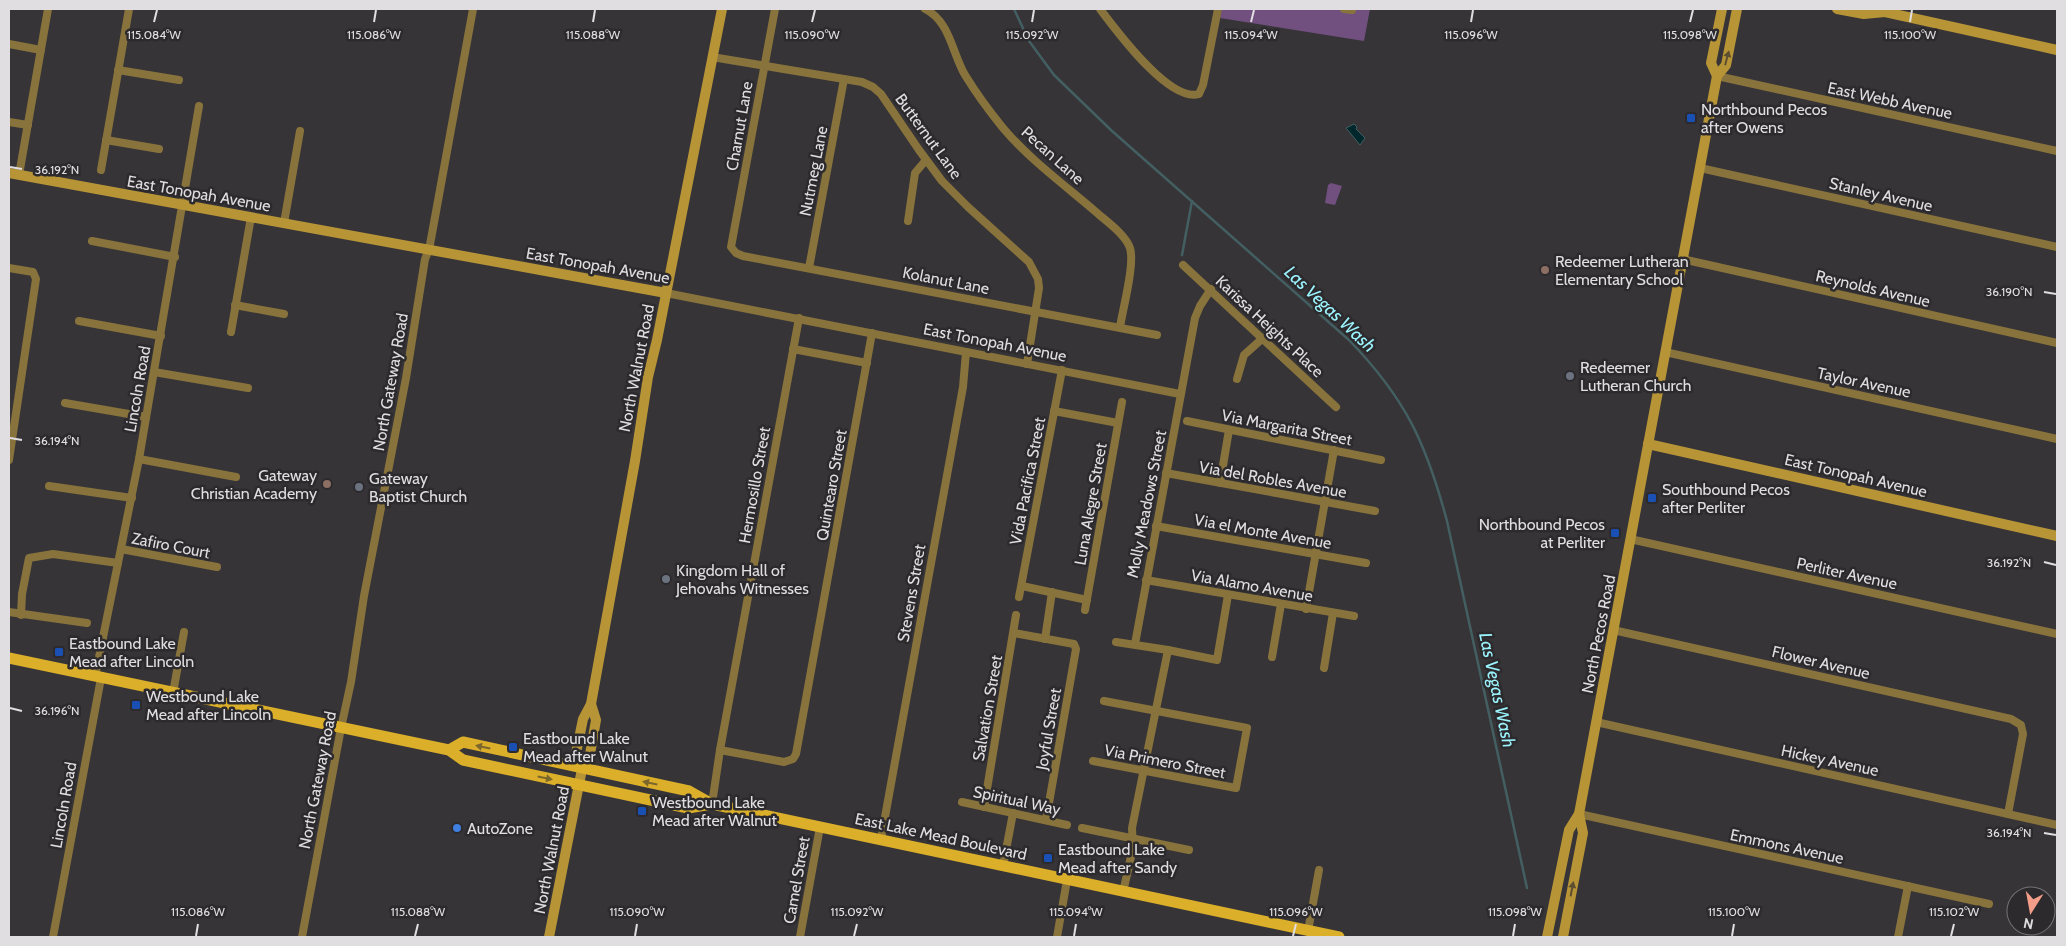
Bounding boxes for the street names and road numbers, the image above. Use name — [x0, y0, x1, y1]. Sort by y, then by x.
street label: East Webb Avenue — [1826, 78, 1954, 123]
street label: Charnut Lane — [722, 80, 757, 172]
street label: Butternut Lane — [891, 90, 966, 183]
street label: Pecan Lane — [1018, 122, 1088, 188]
street label: Nutmeg Lane — [795, 124, 832, 218]
street label: East Tonopah Avenue — [126, 171, 272, 215]
street label: Stanley Avenue — [1827, 173, 1934, 216]
street label: East Tonopah Avenue — [525, 243, 671, 287]
street label: Kolanut Lane — [901, 263, 991, 298]
street label: Reynolds Avenue — [1814, 266, 1932, 311]
street label: Karissa Heights Place — [1212, 272, 1327, 381]
street label: North Walnut Road — [615, 303, 658, 433]
street label: North Gateway Road — [369, 312, 412, 452]
street label: East Tonopah Avenue — [922, 319, 1068, 366]
street label: Lincoln Road — [121, 344, 154, 434]
street label: Taylor Avenue — [1816, 363, 1912, 402]
street label: Via Margarita Street — [1220, 406, 1354, 450]
street label: Vida Pacifica Street — [1006, 415, 1049, 547]
street label: Hermosillo Street — [735, 425, 774, 545]
street label: Quintearo Street — [812, 427, 851, 542]
street label: Molly Meadows Street — [1123, 428, 1170, 579]
street label: Luna Alegre Street — [1070, 441, 1111, 567]
street label: East Tonopah Avenue — [1783, 450, 1929, 501]
street label: Via del Robles Avenue — [1198, 457, 1348, 502]
street label: Via el Monte Avenue — [1193, 510, 1333, 553]
street label: Zafiro Court — [130, 529, 212, 563]
street label: Stevens Street — [894, 542, 930, 643]
street label: Perliter Avenue — [1795, 554, 1899, 593]
street label: Via Alamo Avenue — [1189, 565, 1314, 606]
street label: North Pecos Road — [1578, 573, 1619, 695]
street label: Flower Avenue — [1770, 642, 1872, 683]
street label: Salvation Street — [969, 653, 1006, 763]
street label: Joyful Street — [1032, 686, 1065, 772]
street label: North Gateway Road — [295, 710, 340, 850]
street label: Via Primero Street — [1103, 740, 1228, 783]
street label: Hickey Avenue — [1779, 741, 1880, 780]
street label: Lincoln Road — [47, 760, 80, 850]
street label: Spiritual Way — [972, 782, 1062, 819]
street label: North Walnut Road — [530, 785, 573, 915]
street label: East Lake Mead Boulevard — [853, 809, 1029, 864]
street label: Emmons Avenue — [1728, 825, 1845, 868]
street label: Camel Street — [779, 834, 814, 925]

